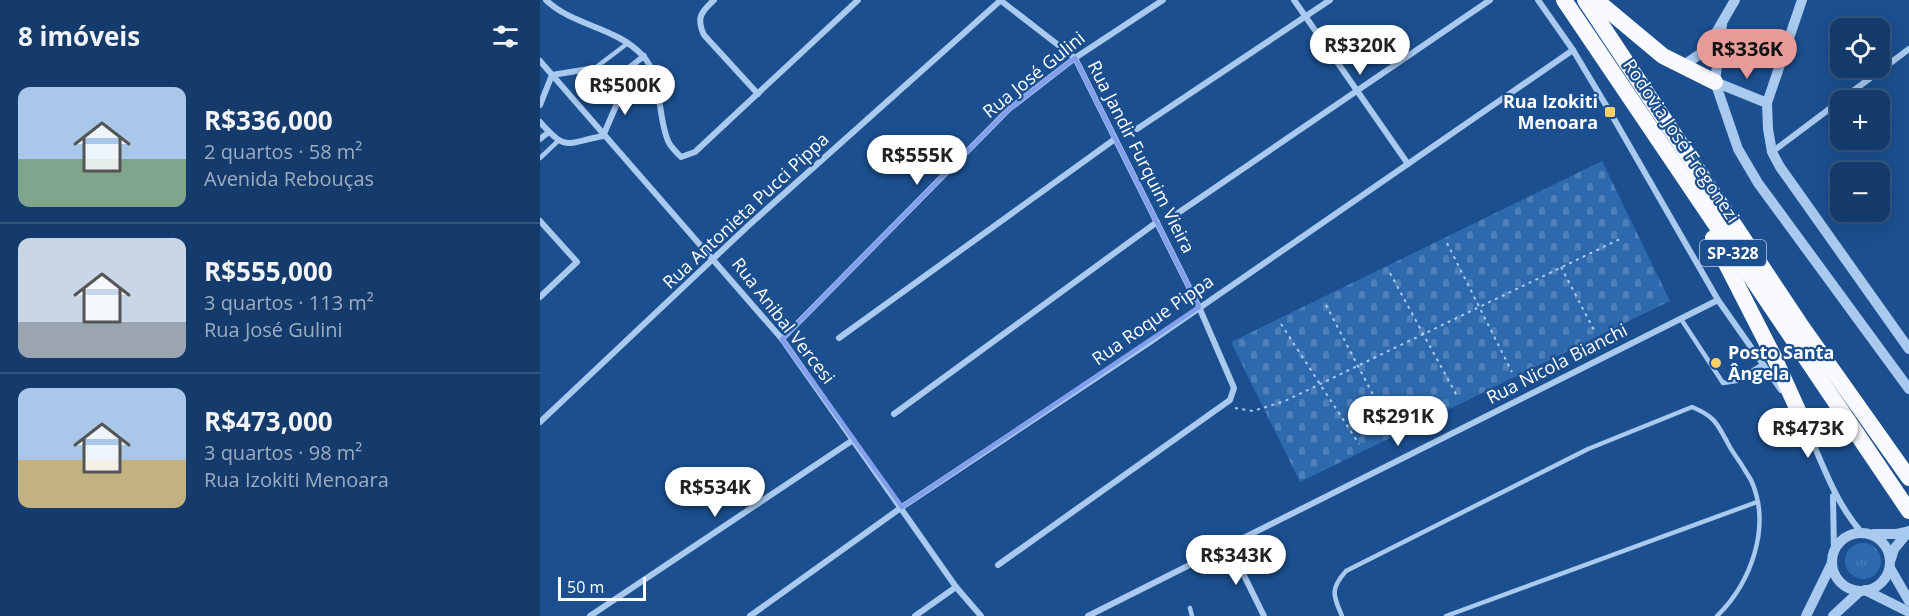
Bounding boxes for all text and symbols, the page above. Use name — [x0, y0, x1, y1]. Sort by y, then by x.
text: 8 imóveis — [18, 18, 140, 54]
map controls — [1830, 18, 1890, 222]
button: locate — [1830, 18, 1890, 78]
icon: filters — [489, 20, 522, 53]
pin: R$320K — [1311, 25, 1409, 76]
street label: Rua José Gulini — [977, 26, 1089, 123]
pin: R$336K — [1698, 29, 1796, 80]
text: R$320K — [1324, 31, 1396, 58]
text: R$336K — [1711, 35, 1783, 62]
street label: Rodovia José Fregonezi — [1618, 54, 1746, 227]
street label: Rua Jandir Furquim Vieira — [1083, 56, 1201, 257]
pin: R$500K — [576, 65, 674, 116]
text: R$500K — [589, 71, 661, 98]
place label: Rua Izokiti Menoara — [1503, 89, 1598, 134]
button: + — [1830, 90, 1890, 150]
text: R$336,000 — [204, 102, 333, 138]
marker: Rua Izokiti Menoara — [1603, 105, 1617, 119]
icon: home — [66, 111, 138, 183]
street label: Rua Antonieta Pucci Pippa — [657, 127, 834, 294]
pin: R$555K — [868, 135, 966, 186]
text: 2 quartos · 58 m² — [204, 138, 362, 165]
text: R$555K — [881, 141, 953, 168]
button: − — [1830, 162, 1890, 222]
text: Avenida Rebouças — [204, 165, 374, 192]
road number: SP-328 — [1700, 240, 1766, 266]
street label: Rua Anibal Vercesi — [727, 252, 841, 388]
text: R$555,000 — [204, 253, 333, 289]
icon: home — [66, 262, 138, 334]
street label: Rua Roque Pippa — [1087, 268, 1218, 370]
text: 3 quartos · 113 m² — [204, 289, 374, 316]
text: Rua José Gulini — [204, 316, 343, 343]
street label: Rua Nicola Bianchi — [1482, 317, 1631, 409]
place label: Posto Santa Ângela — [1728, 340, 1834, 385]
marker: Posto Santa Ângela — [1709, 356, 1723, 370]
pin: R$291K — [1349, 396, 1447, 447]
text: R$291K — [1362, 402, 1434, 429]
text: R$473,000 — [204, 403, 333, 439]
pin: R$473K — [1759, 408, 1857, 459]
icon: home — [66, 412, 138, 484]
text: R$473K — [1772, 414, 1844, 441]
text: 3 quartos · 98 m² — [204, 439, 362, 466]
text: Rua Izokiti Menoara — [204, 466, 389, 493]
pin: R$534K — [666, 467, 764, 518]
text: R$534K — [679, 473, 751, 500]
pin: R$343K — [1187, 535, 1285, 586]
text: R$343K — [1200, 541, 1272, 568]
scale bar — [558, 574, 646, 602]
text: 50 m — [567, 576, 604, 598]

